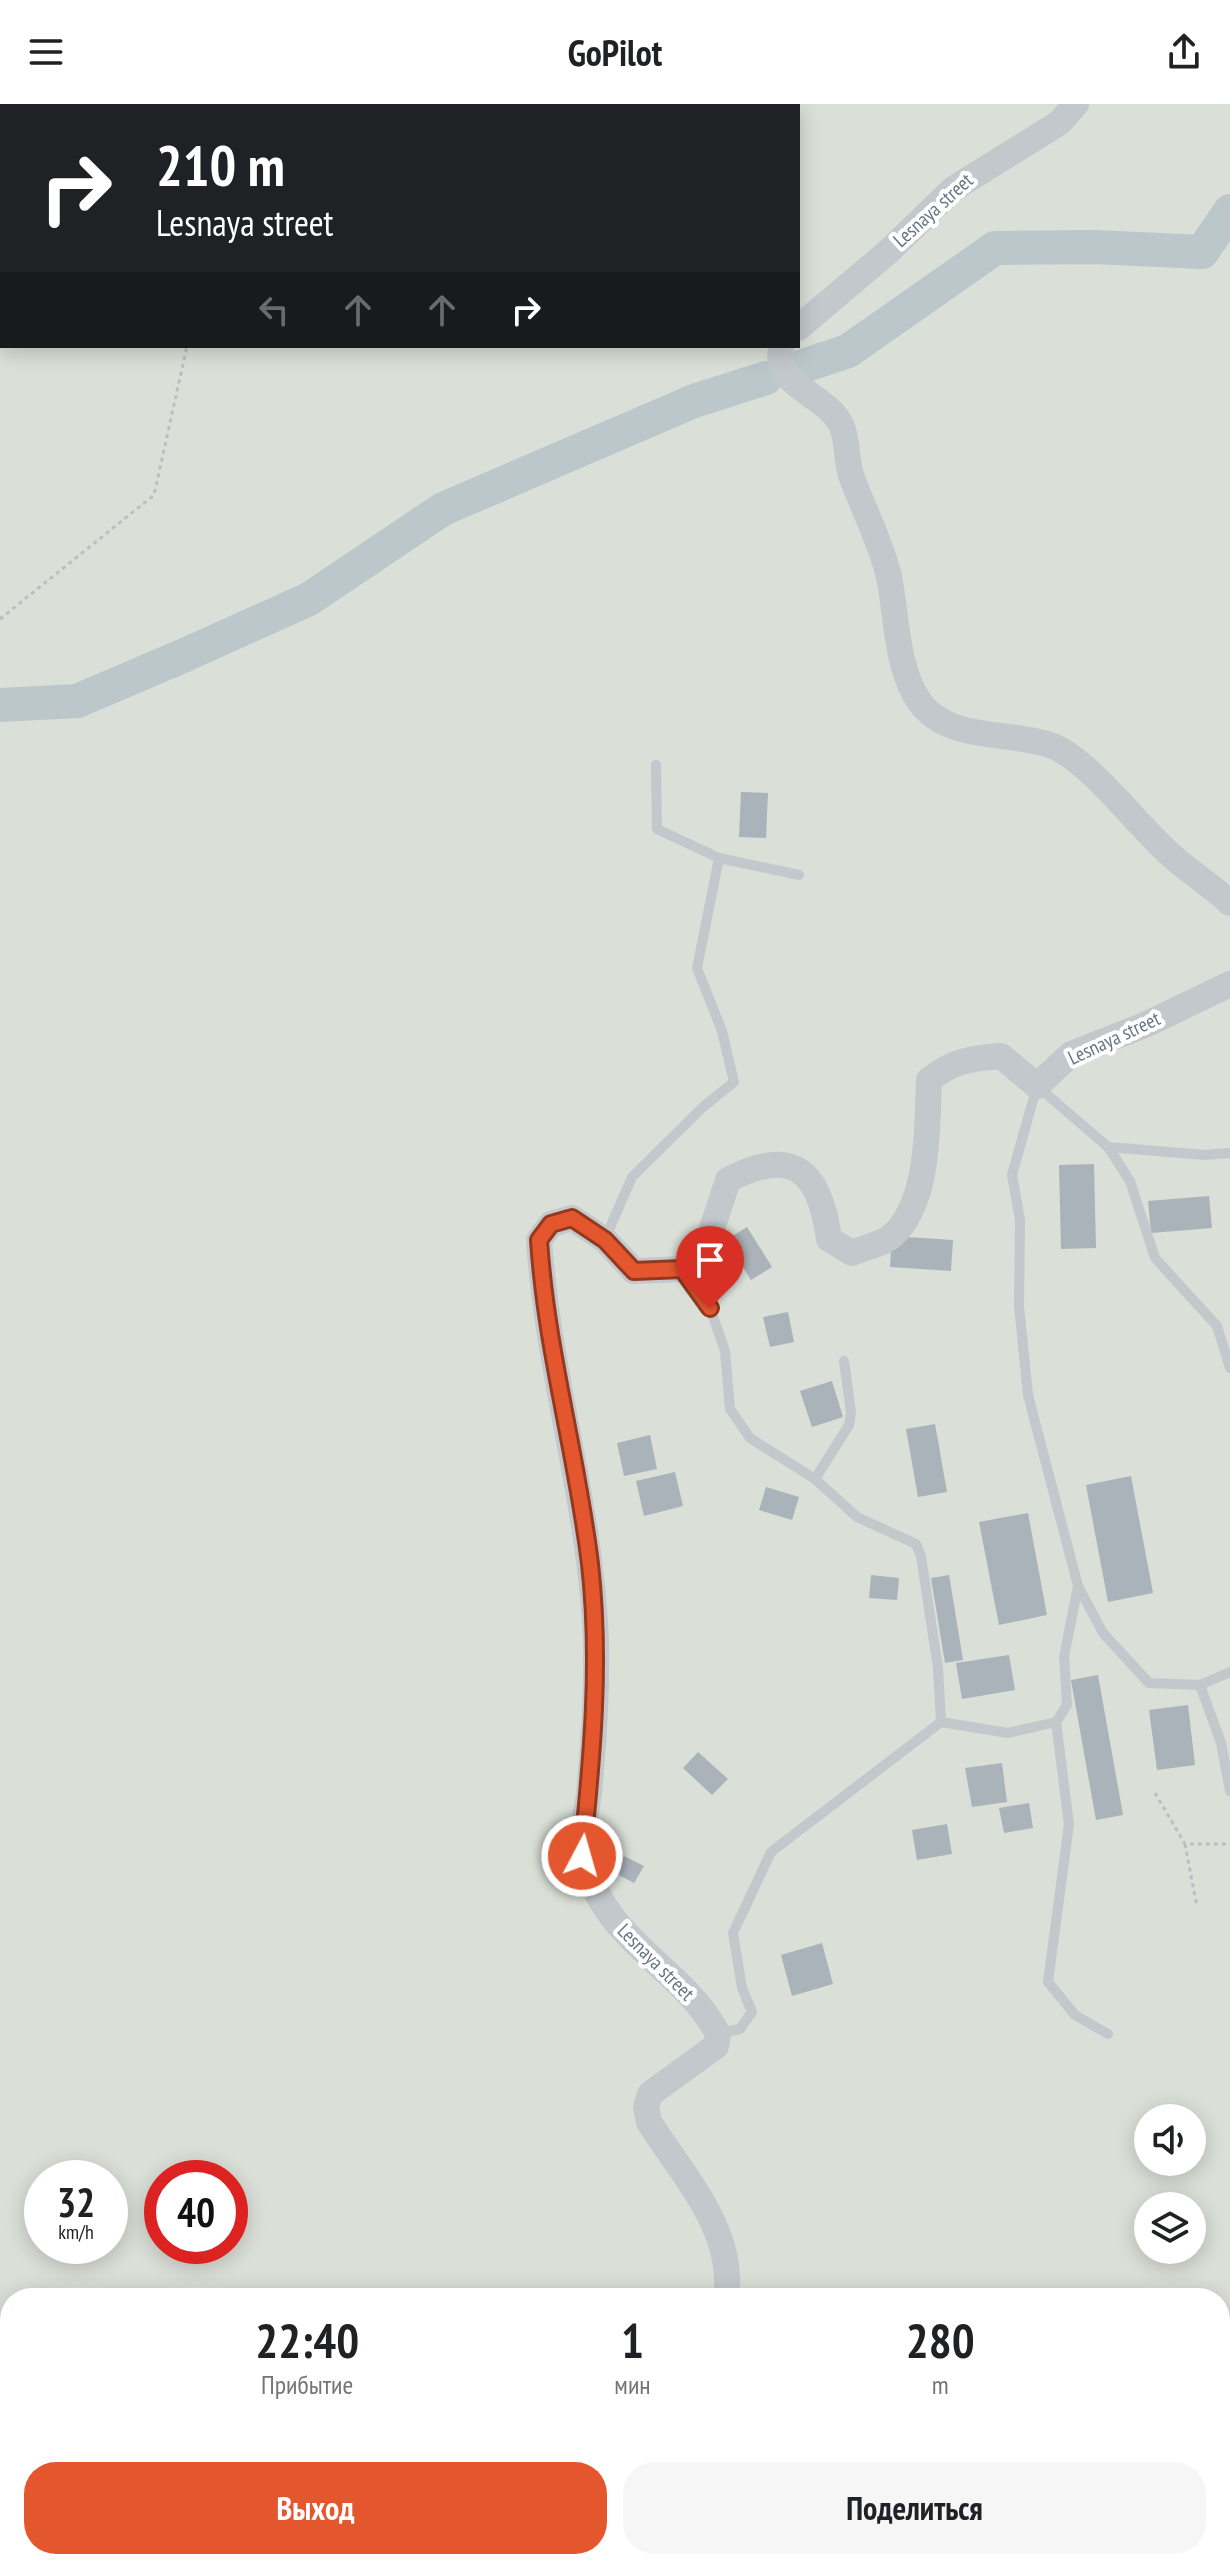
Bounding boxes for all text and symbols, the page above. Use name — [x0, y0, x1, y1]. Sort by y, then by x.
text: GoPilot — [568, 29, 662, 76]
icon: menu — [24, 30, 68, 74]
icon: share — [1162, 30, 1206, 74]
text: 210 m — [156, 129, 285, 201]
icon: right — [24, 136, 128, 240]
street label: Lesnaya street — [888, 167, 979, 253]
text: Lesnaya street — [156, 199, 333, 246]
icon: left — [252, 288, 296, 332]
icon: ahead — [336, 288, 380, 332]
icon: ahead — [420, 288, 464, 332]
icon: right — [504, 288, 548, 332]
street label: Lesnaya street — [1064, 1005, 1165, 1071]
pin — [676, 1226, 744, 1308]
icon: arrive — [688, 1238, 732, 1282]
position arrow — [540, 1814, 624, 1898]
street label: Lesnaya street — [612, 1918, 700, 2006]
map controls — [1134, 2104, 1206, 2264]
button: sound — [1134, 2104, 1206, 2176]
speed limit sign: 40 — [144, 2160, 248, 2264]
text: 32 — [57, 2176, 95, 2228]
button: layers — [1134, 2192, 1206, 2264]
text: km/h — [58, 2219, 94, 2245]
text: 22:40 — [255, 2309, 359, 2371]
text: 1 — [621, 2309, 644, 2371]
text: 280 — [906, 2309, 975, 2371]
text: Прибытие — [261, 2368, 353, 2401]
text: мин — [614, 2368, 651, 2401]
text: m — [932, 2368, 949, 2401]
button: Выход — [24, 2462, 607, 2554]
button: Поделиться — [623, 2462, 1206, 2554]

